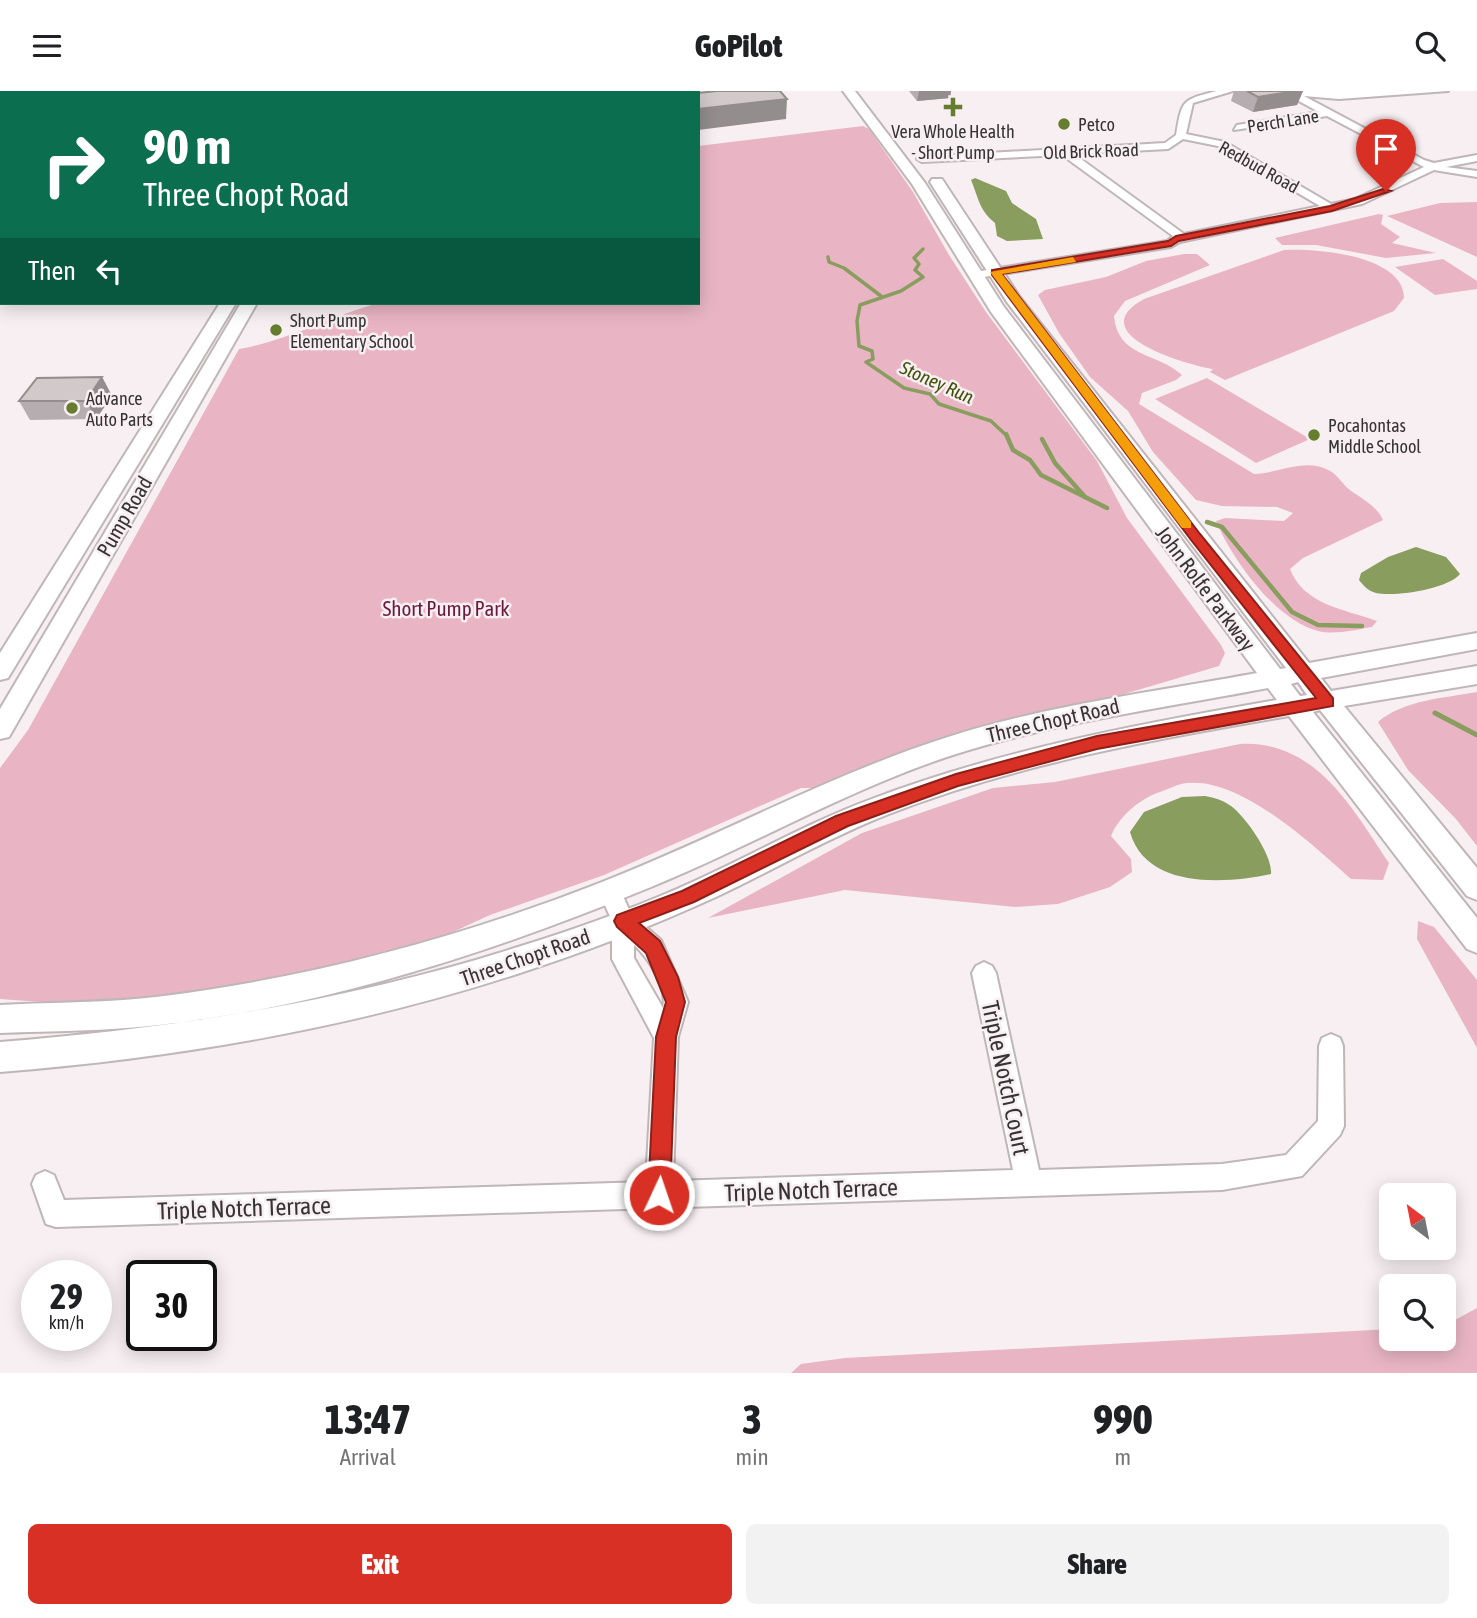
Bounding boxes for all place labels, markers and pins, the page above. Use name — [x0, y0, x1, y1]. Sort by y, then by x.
marker: Vera Whole Health - Short Pump — [943, 97, 963, 117]
place label: Petco — [1078, 114, 1115, 135]
marker: Petco — [1056, 116, 1072, 132]
pin — [1356, 119, 1416, 191]
place label: Vera Whole Health - Short Pump — [891, 121, 1015, 163]
place label: Short Pump Elementary School — [290, 310, 414, 352]
marker: Short Pump Elementary School — [268, 322, 284, 338]
place label: Advance Auto Parts — [86, 388, 153, 430]
marker: Advance Auto Parts — [64, 400, 80, 416]
place label: Pocahontas Middle School — [1328, 415, 1421, 457]
marker: Pocahontas Middle School — [1306, 427, 1322, 443]

